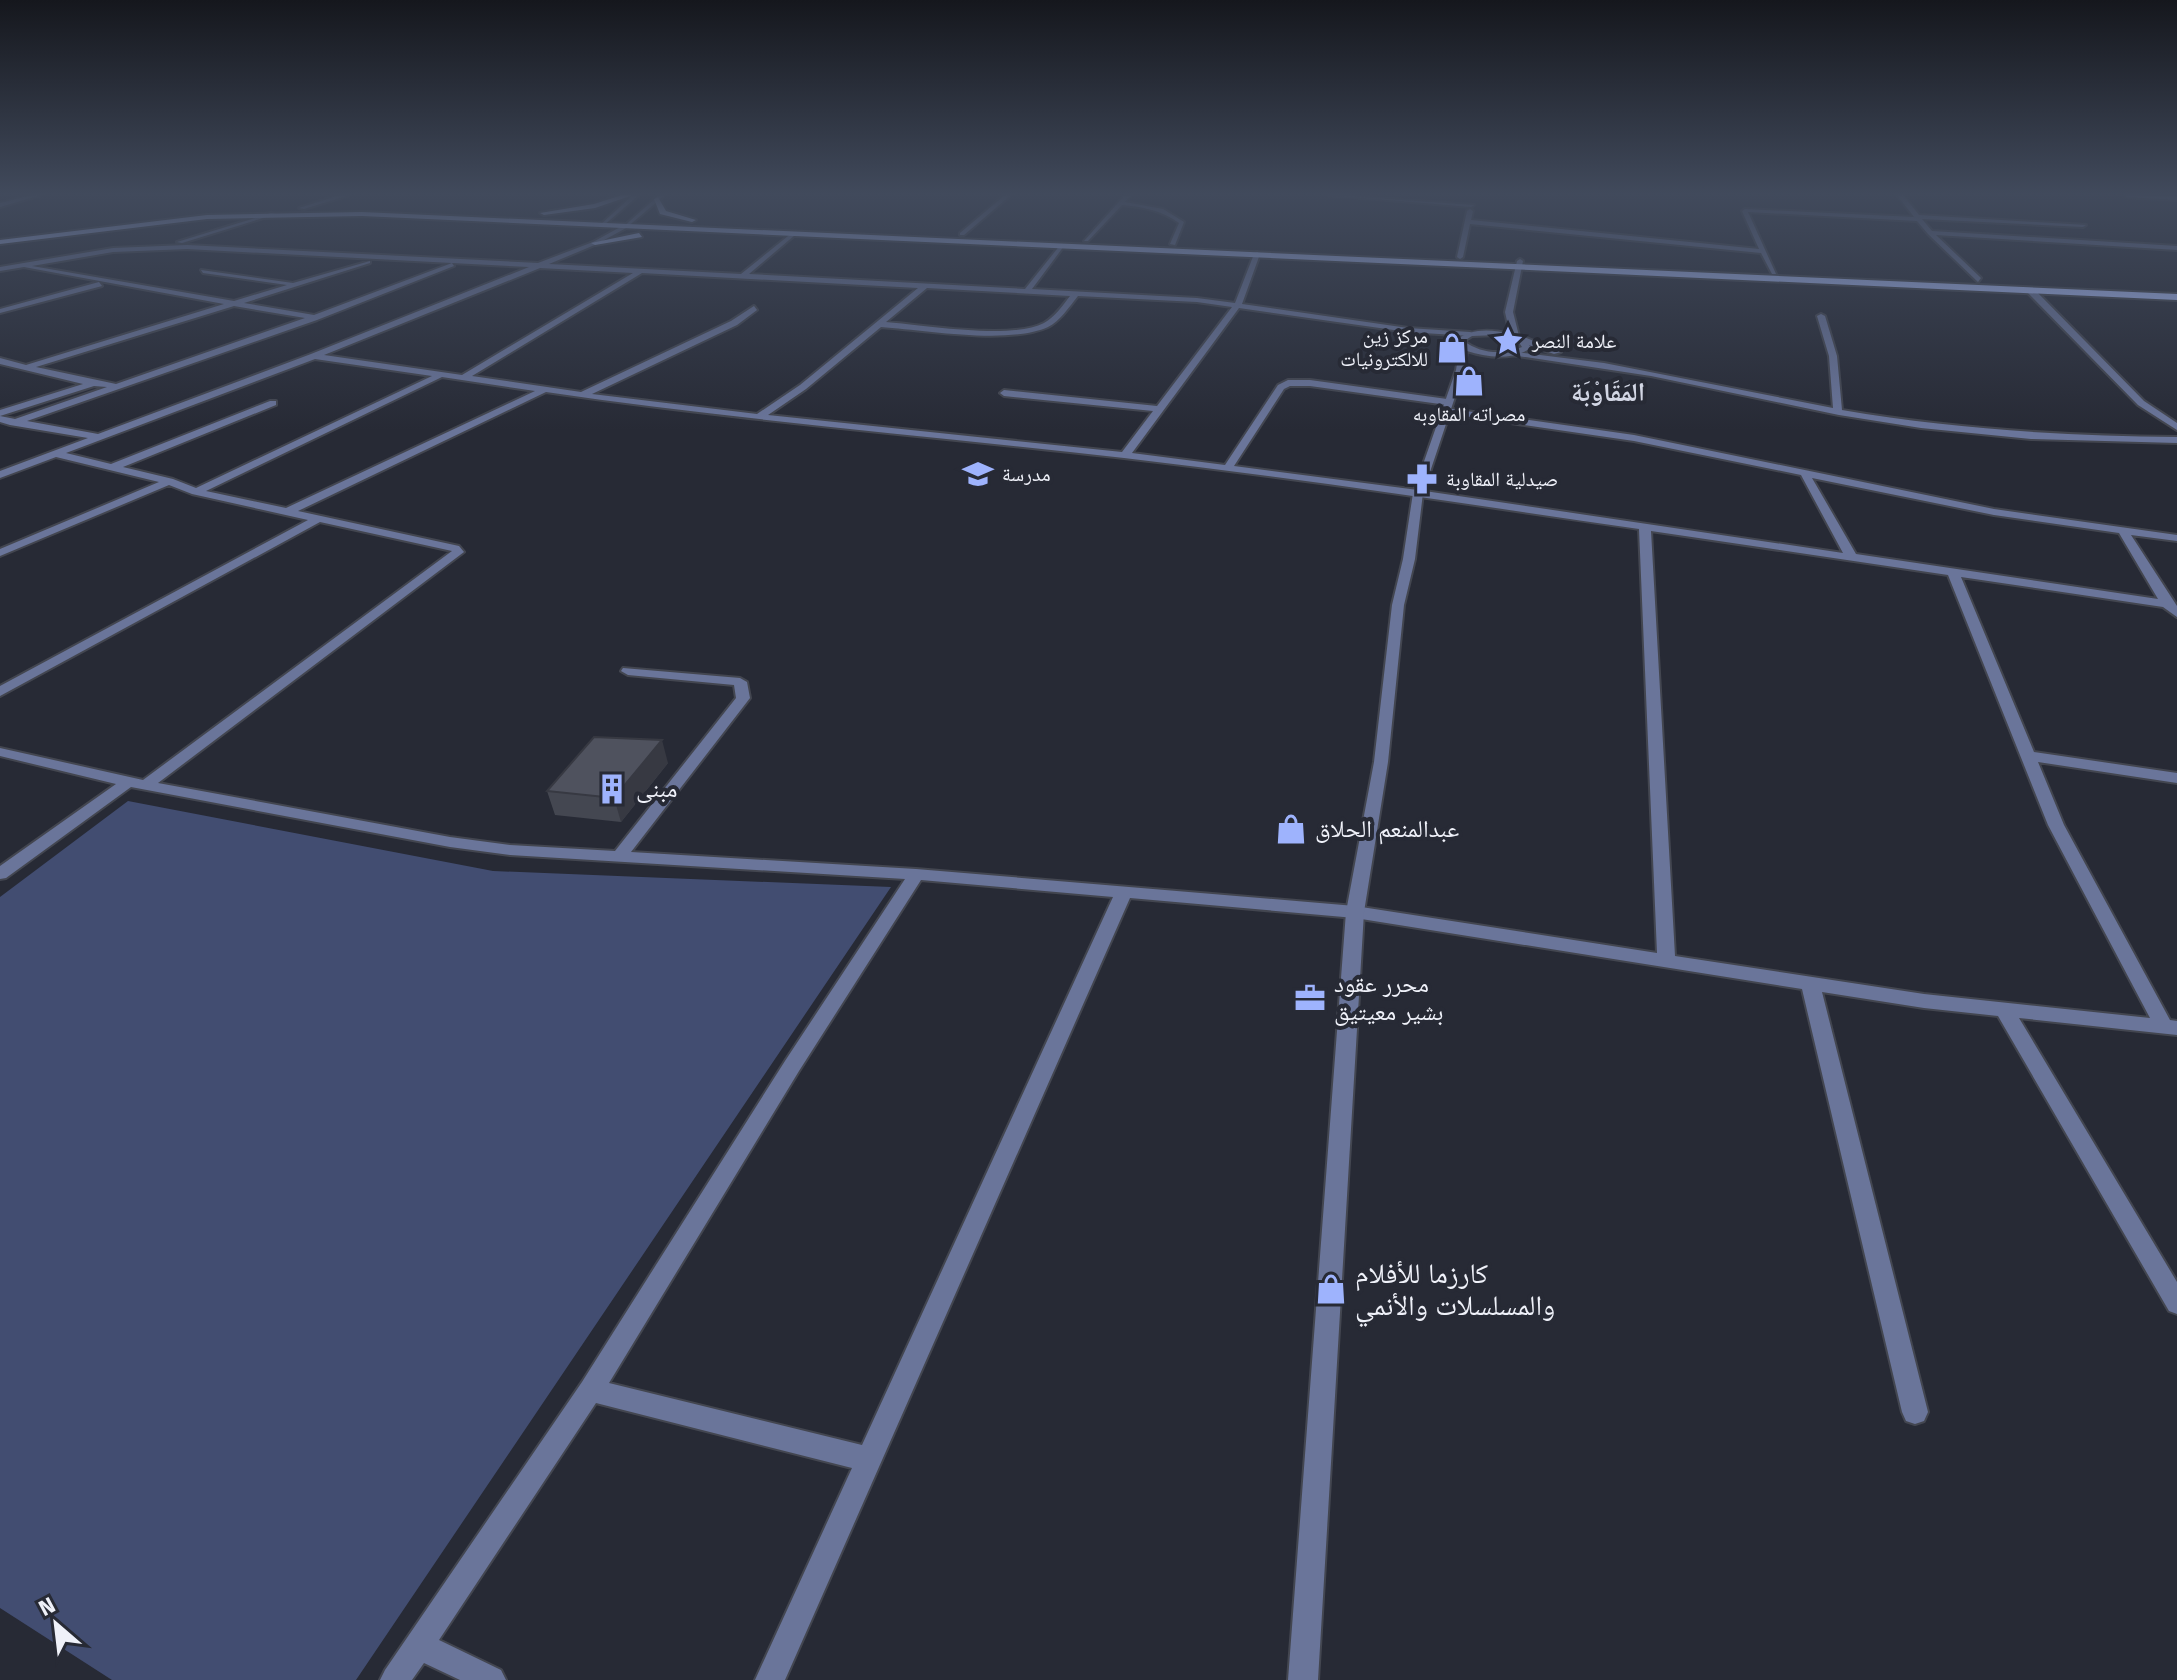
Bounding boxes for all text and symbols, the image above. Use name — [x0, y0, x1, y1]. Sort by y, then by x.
place label: مركز زين للالكترونيات — [1340, 324, 1428, 371]
place icon: علامة النصر — [1491, 324, 1525, 358]
place label: علامة النصر — [1531, 329, 1616, 353]
shop icon: مركز زين للالكترونيات — [1435, 331, 1469, 365]
shop icon: مصراته المقاوبه — [1452, 364, 1486, 398]
district label: المَقَاوْبَة — [1571, 377, 1645, 408]
place label: مصراته المقاوبه — [1413, 402, 1525, 426]
school or university icon: مدرسة — [961, 457, 995, 491]
place label: مدرسة — [1002, 462, 1051, 486]
pharmacy icon: صيدلية المقاوبة — [1405, 462, 1439, 496]
place label: صيدلية المقاوبة — [1446, 467, 1558, 491]
building icon: مبنى — [595, 772, 629, 806]
place label: مبنى — [636, 775, 677, 803]
shop icon: عبدالمنعم الحلاق — [1274, 812, 1308, 846]
place label: عبدالمنعم الحلاق — [1315, 815, 1459, 845]
place label: محرر عقود بشير معيتيق — [1334, 970, 1443, 1026]
office icon: محرر عقود بشير معيتيق — [1293, 981, 1327, 1015]
place label: كارزما للأفلام والمسلسلات والأنمي — [1355, 1257, 1555, 1328]
shop icon: كارزما للأفلام والمسلسلات والأنمي — [1314, 1272, 1348, 1306]
north arrow — [16, 1584, 96, 1664]
text: N — [34, 1591, 60, 1622]

